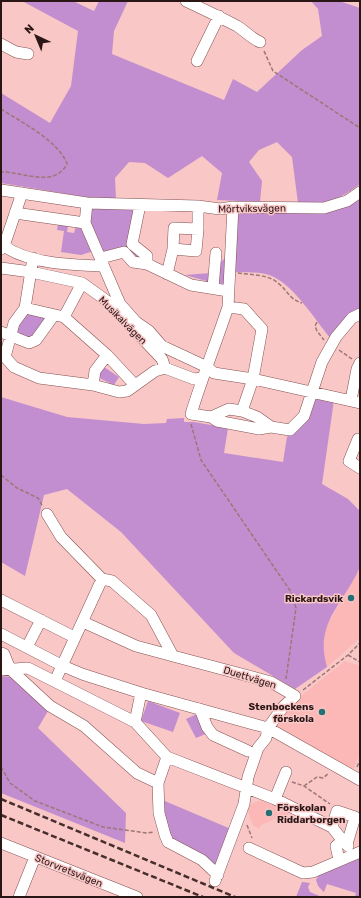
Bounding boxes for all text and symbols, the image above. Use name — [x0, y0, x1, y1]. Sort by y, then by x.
north arrow — [16, 16, 56, 56]
text: N — [22, 22, 37, 37]
street label: Mörtviksvägen — [218, 202, 286, 216]
street label: Musikalvägen — [96, 294, 149, 347]
place label: Rickardsvik — [285, 593, 343, 605]
marker: Rickardsvik — [346, 593, 356, 603]
street label: Duettvägen — [222, 664, 278, 692]
place label: Stenbockens förskola — [248, 701, 314, 725]
marker: Stenbockens förskola — [317, 707, 327, 717]
place label: Förskolan Riddarborgen — [277, 802, 345, 826]
marker: Förskolan Riddarborgen — [264, 808, 274, 818]
street label: Storvretsvägen — [33, 852, 104, 890]

